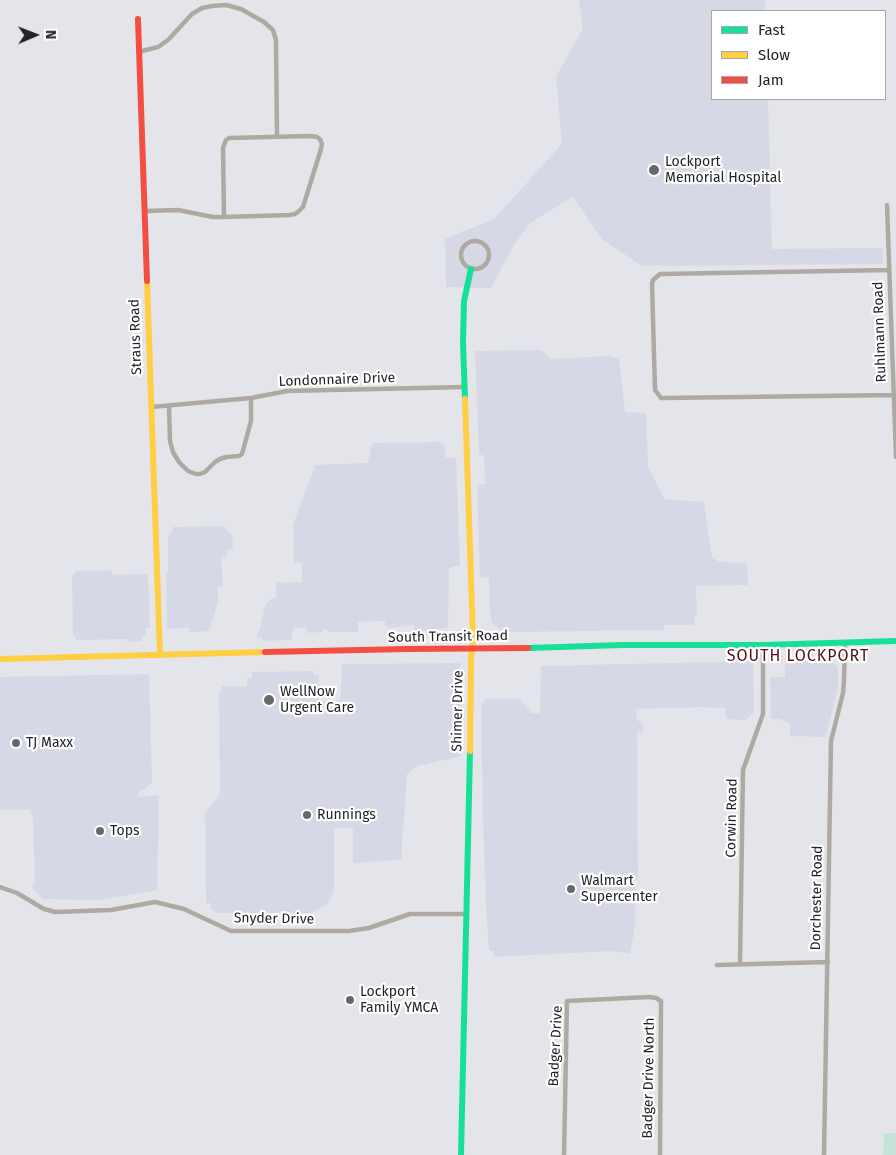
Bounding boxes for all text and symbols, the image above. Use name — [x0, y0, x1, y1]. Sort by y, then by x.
north arrow — [10, 10, 60, 60]
legend — [711, 10, 886, 100]
text: Fast — [758, 21, 785, 39]
text: N — [42, 30, 59, 40]
text: Slow — [758, 46, 790, 64]
text: Jam — [758, 71, 784, 89]
place label: Lockport Memorial Hospital — [665, 154, 781, 186]
marker: Lockport Memorial Hospital — [647, 163, 661, 177]
street label: Ruhlmann Road — [870, 281, 890, 383]
street label: Straus Road — [126, 299, 146, 375]
street label: Londonnaire Drive — [278, 370, 396, 390]
street label: South Transit Road — [388, 628, 508, 646]
district label: SOUTH LOCKPORT — [725, 647, 871, 667]
street label: Shimer Drive — [449, 670, 467, 752]
place label: WellNow Urgent Care — [280, 684, 354, 716]
marker: WellNow Urgent Care — [262, 693, 276, 707]
place label: TJ Maxx — [26, 735, 73, 751]
marker: TJ Maxx — [10, 737, 22, 749]
street label: Corwin Road — [723, 778, 741, 858]
place label: Runnings — [317, 807, 376, 823]
marker: Runnings — [301, 809, 313, 821]
place label: Tops — [110, 823, 139, 839]
marker: Tops — [94, 825, 106, 837]
street label: Dorchester Road — [808, 845, 826, 951]
place label: Walmart Supercenter — [581, 873, 658, 906]
marker: Walmart Supercenter — [565, 883, 577, 895]
street label: Snyder Drive — [234, 910, 314, 928]
place label: Lockport Family YMCA — [360, 984, 438, 1016]
marker: Lockport Family YMCA — [344, 994, 356, 1006]
street label: Badger Drive — [545, 1005, 567, 1087]
street label: Badger Drive North — [640, 1017, 658, 1139]

